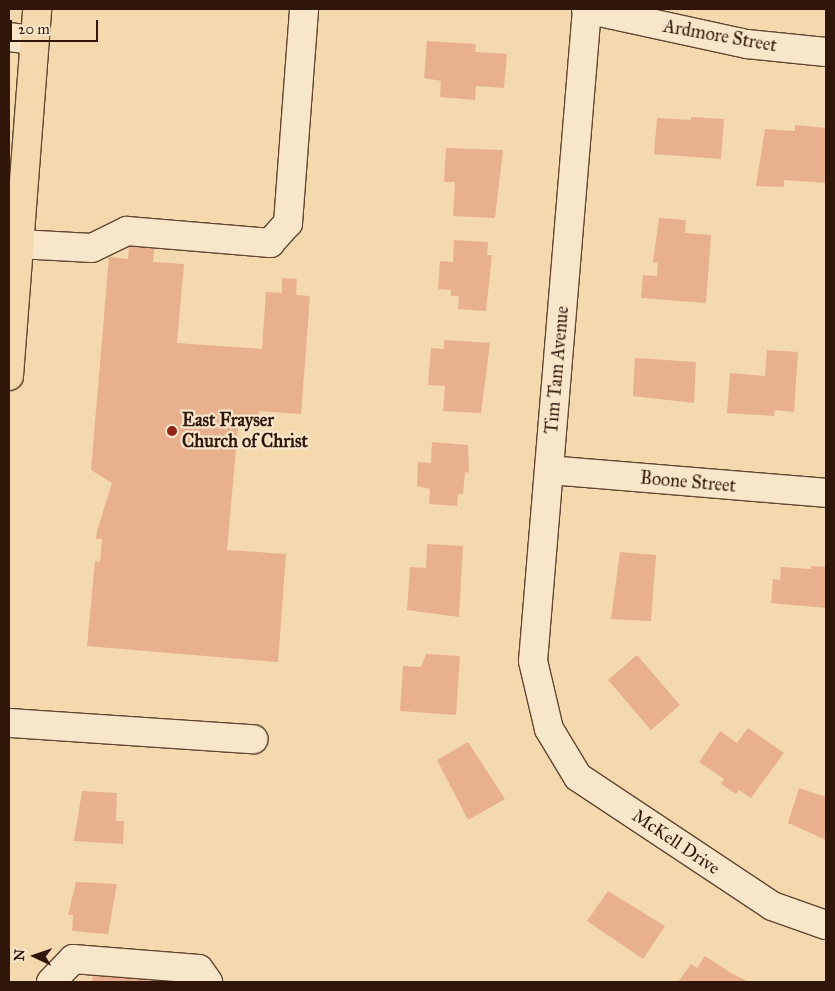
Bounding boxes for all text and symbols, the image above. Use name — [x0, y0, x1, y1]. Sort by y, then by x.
scale bar — [12, 10, 100, 42]
street label: Ardmore Street — [662, 15, 778, 57]
text: 20 m — [18, 20, 50, 38]
street label: Tim Tam Avenue — [541, 305, 573, 435]
place label: East Frayser Church of Christ — [182, 410, 308, 452]
marker: East Frayser Church of Christ — [166, 425, 178, 437]
street label: Boone Street — [639, 467, 737, 497]
street label: McKell Drive — [628, 805, 724, 879]
north arrow — [10, 931, 60, 981]
text: N — [11, 949, 28, 962]

